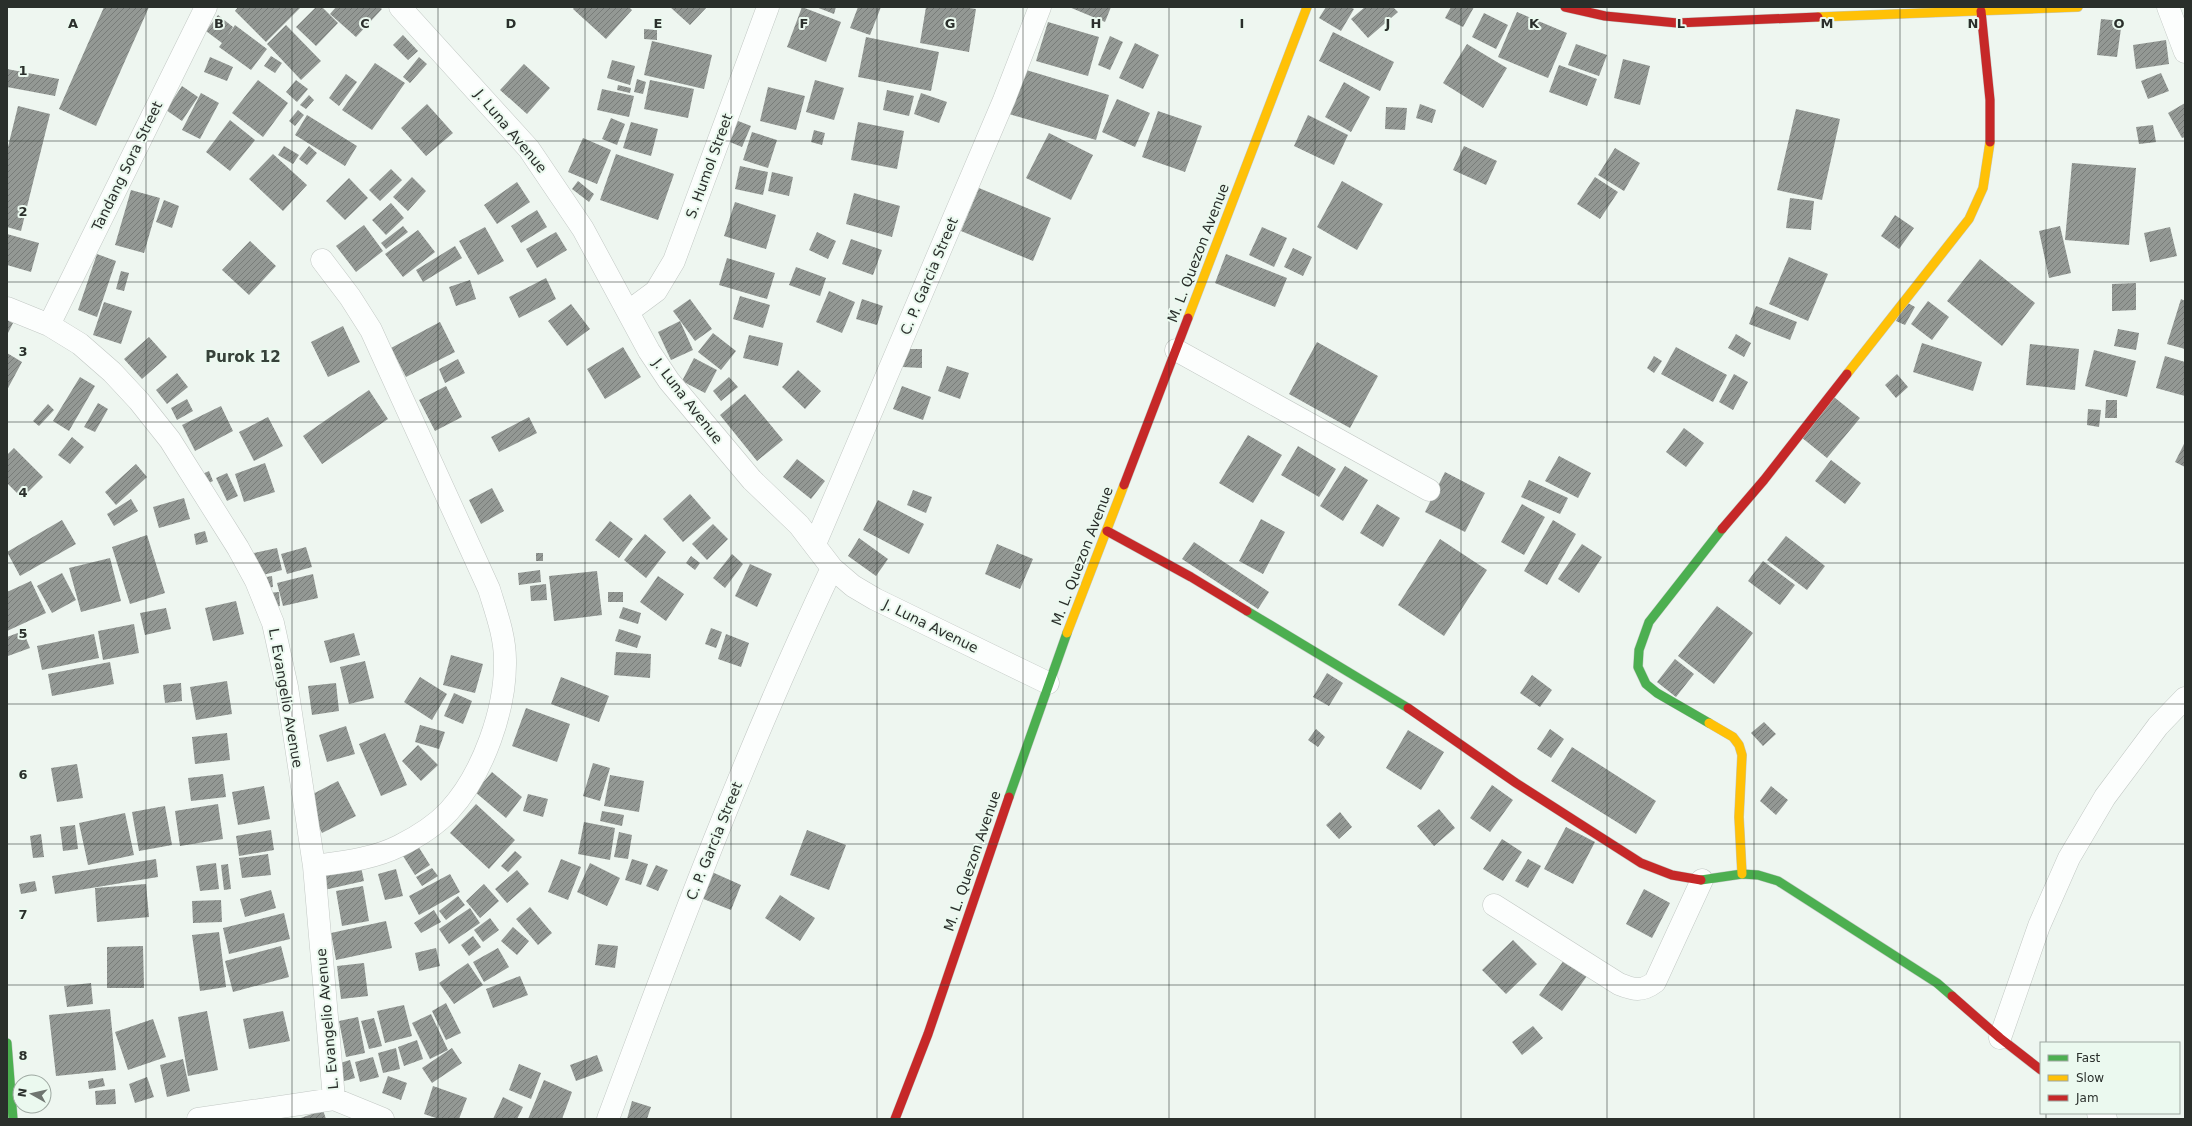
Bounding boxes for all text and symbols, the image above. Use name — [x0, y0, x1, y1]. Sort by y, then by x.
text: A — [68, 16, 78, 31]
text: B — [214, 16, 224, 31]
text: C — [360, 16, 370, 31]
text: D — [506, 16, 517, 31]
text: E — [654, 16, 662, 31]
text: F — [800, 16, 808, 31]
text: G — [945, 16, 955, 31]
text: H — [1091, 16, 1101, 31]
text: I — [1240, 16, 1244, 31]
text: J — [1385, 16, 1390, 31]
text: K — [1529, 16, 1540, 31]
text: L — [1677, 16, 1685, 31]
text: M — [1821, 16, 1833, 31]
text: N — [1968, 16, 1978, 31]
text: O — [2113, 16, 2125, 31]
text: 1 — [18, 63, 28, 78]
street label: J. Luna Avenue — [471, 85, 550, 176]
street label: Tandang Sora Street — [88, 98, 166, 234]
street label: S. Humol Street — [683, 111, 736, 221]
street label: M. L. Quezon Avenue — [1164, 181, 1232, 325]
text: 2 — [18, 204, 28, 219]
street label: C. P. Garcia Street — [897, 214, 961, 337]
text: 3 — [18, 344, 28, 359]
district label: Purok 12 — [205, 348, 281, 366]
street label: J. Luna Avenue — [649, 355, 726, 447]
street label: M. L. Quezon Avenue — [1048, 484, 1116, 628]
text: 4 — [18, 485, 28, 500]
street label: J. Luna Avenue — [880, 596, 981, 656]
text: 5 — [18, 626, 28, 641]
street label: L. Evangelio Avenue — [266, 627, 306, 769]
text: 6 — [18, 767, 28, 782]
street label: C. P. Garcia Street — [683, 779, 745, 902]
street label: M. L. Quezon Avenue — [940, 789, 1004, 933]
text: 7 — [18, 907, 28, 922]
street label: L. Evangelio Avenue — [313, 948, 341, 1090]
legend — [2040, 1042, 2180, 1114]
text: 8 — [18, 1048, 28, 1063]
text: Fast — [2076, 1051, 2100, 1065]
text: Slow — [2076, 1071, 2104, 1085]
north arrow — [12, 1074, 52, 1114]
text: N — [16, 1087, 30, 1098]
text: Jam — [2075, 1091, 2099, 1105]

